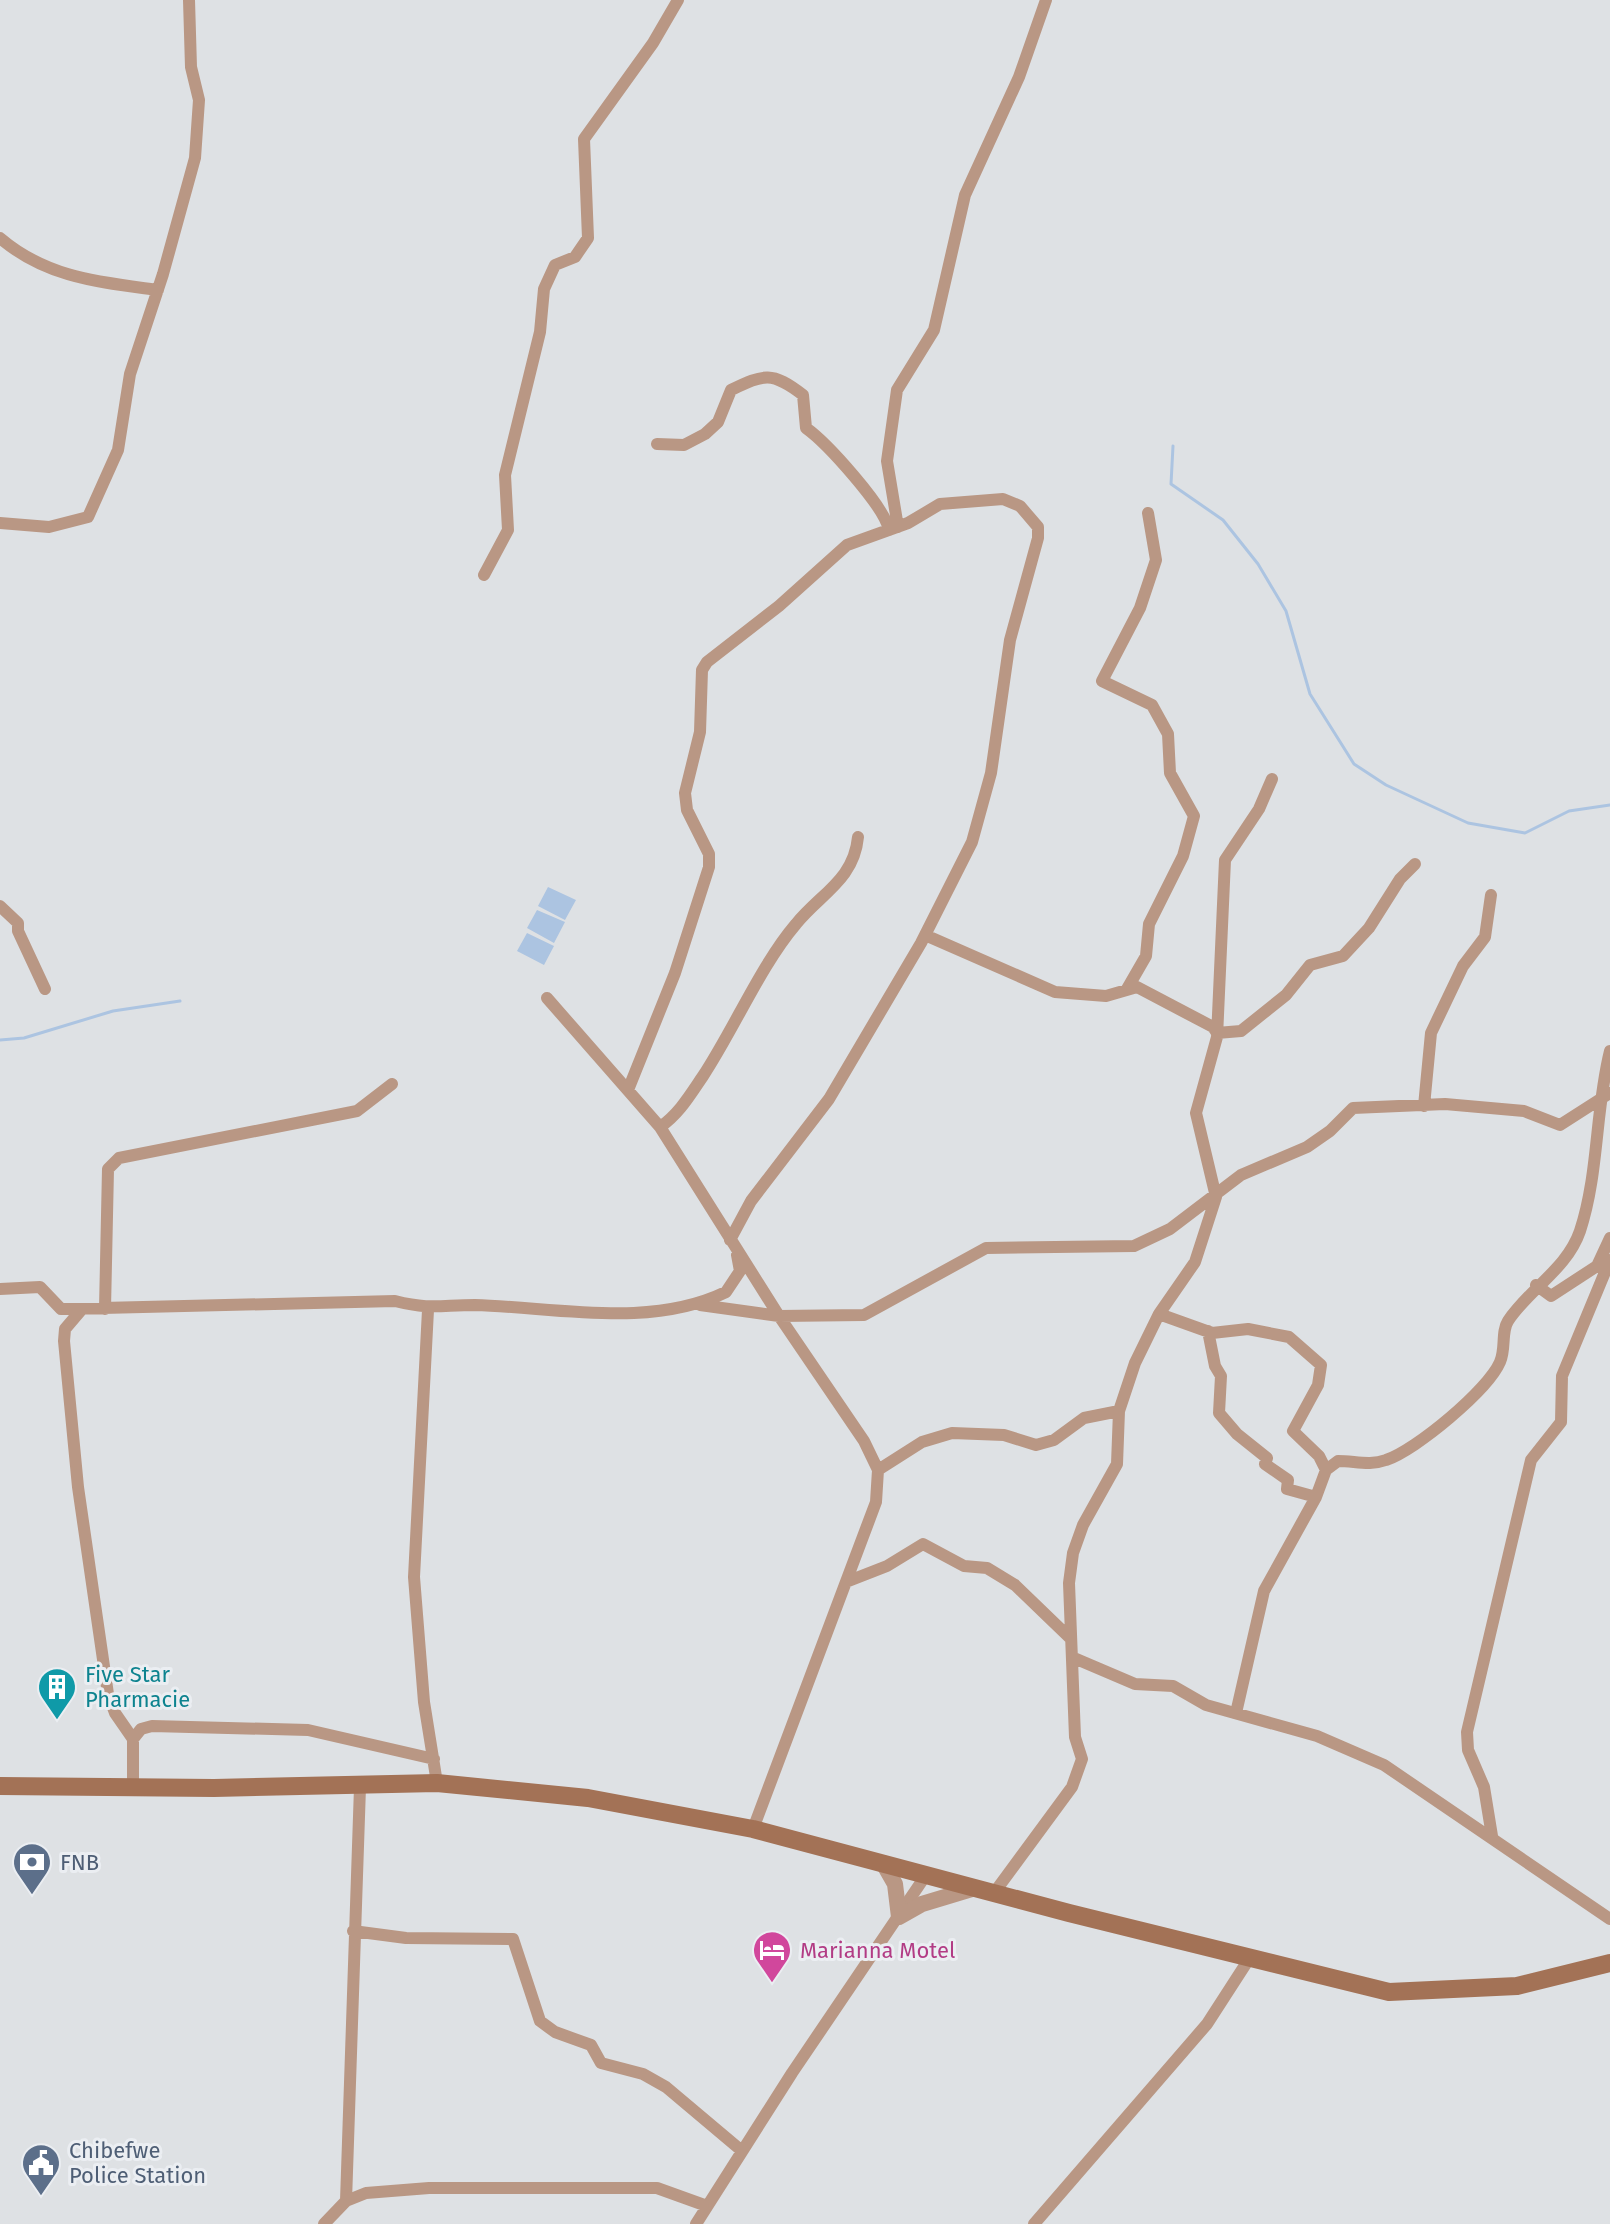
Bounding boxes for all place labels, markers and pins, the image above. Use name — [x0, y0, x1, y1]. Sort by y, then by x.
place label: Five Star Pharmacie — [85, 1661, 190, 1713]
building icon: Five Star Pharmacie — [36, 1666, 78, 1721]
bank icon: FNB — [11, 1841, 53, 1896]
place label: FNB — [60, 1849, 99, 1876]
hotel icon: Marianna Motel — [751, 1929, 793, 1984]
place label: Marianna Motel — [800, 1937, 955, 1964]
place label: Chibefwe Police Station — [69, 2137, 206, 2189]
public building icon: Chibefwe Police Station — [20, 2142, 62, 2197]

